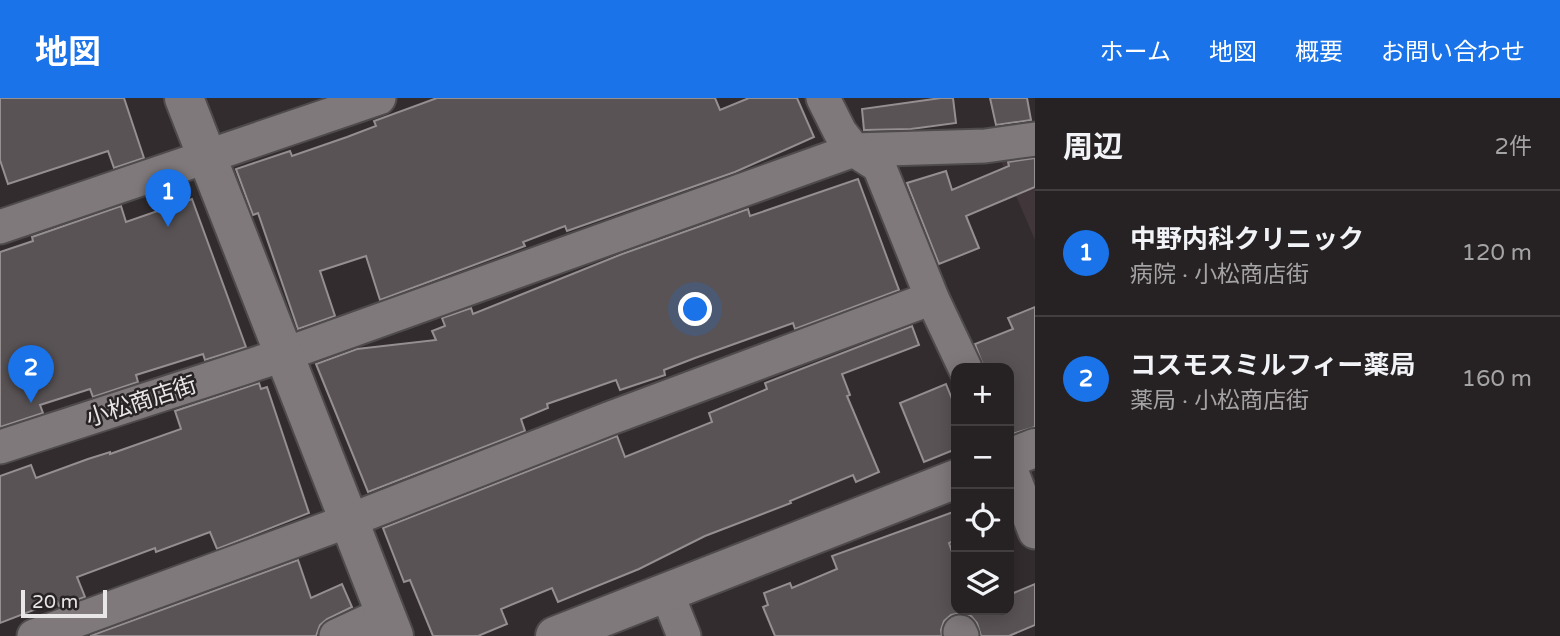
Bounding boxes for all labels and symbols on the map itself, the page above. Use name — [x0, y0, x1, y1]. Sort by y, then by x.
pin: 1 — [145, 169, 191, 227]
your location — [678, 292, 712, 326]
pin: 2 — [8, 345, 54, 403]
street label: 小松商店街 — [82, 371, 200, 433]
scale bar — [21, 587, 107, 619]

